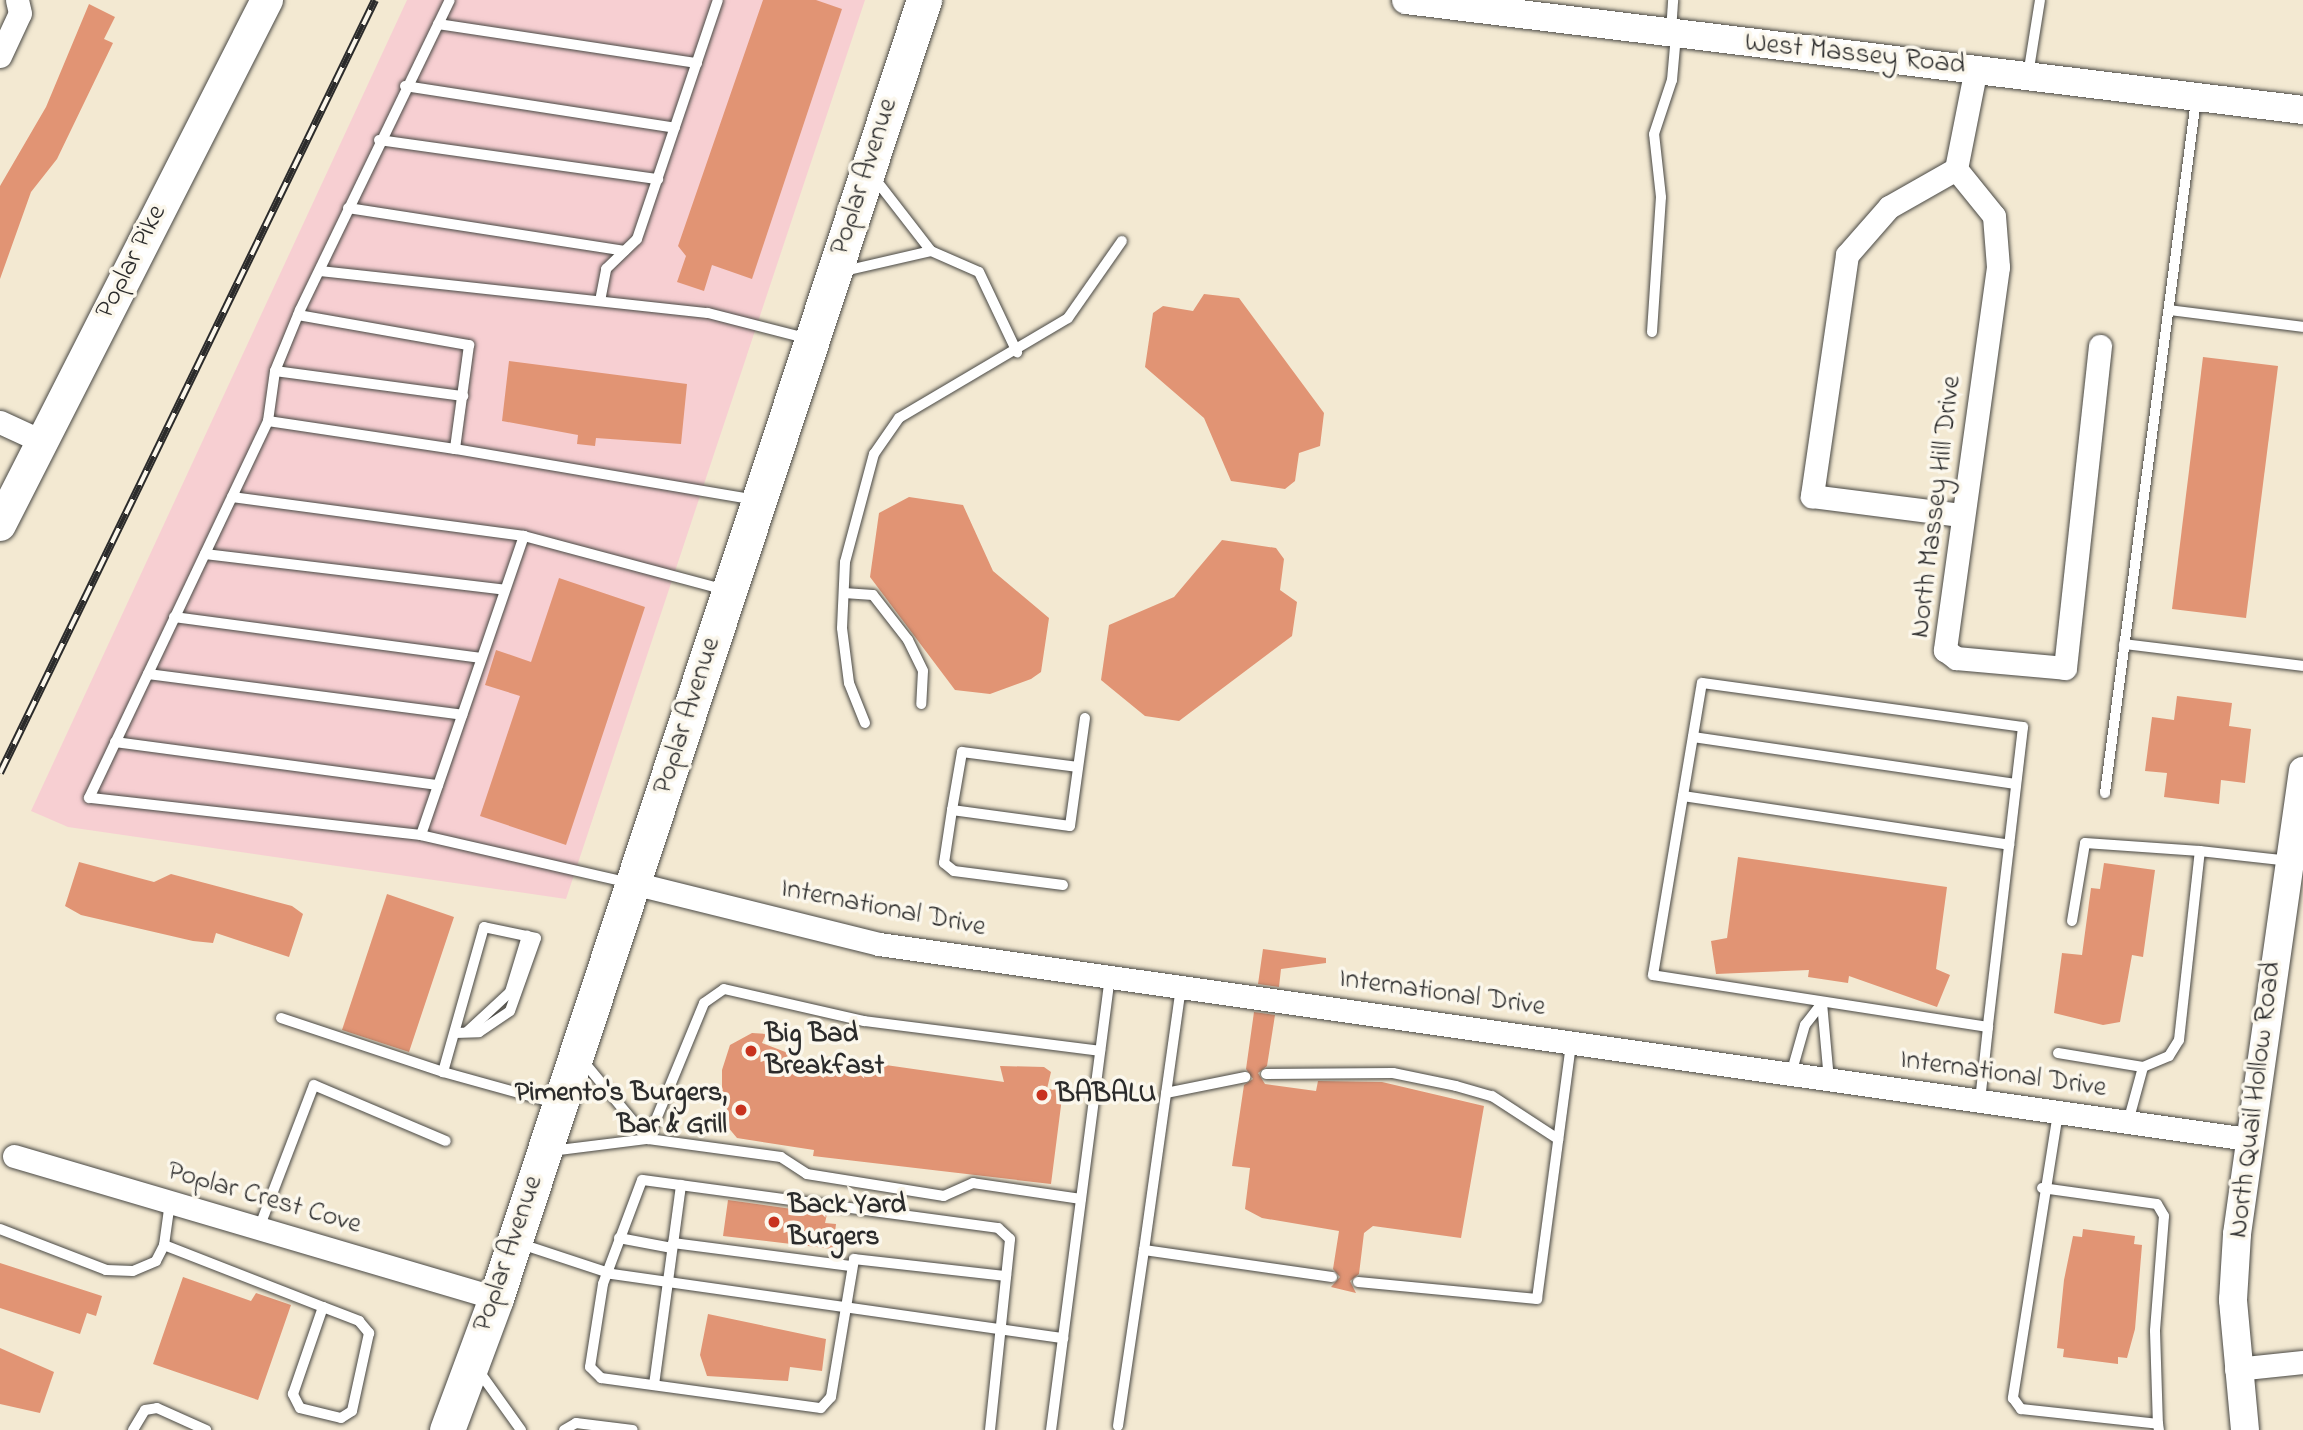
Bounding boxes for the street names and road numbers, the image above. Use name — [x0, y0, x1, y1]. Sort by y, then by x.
street label: West Massey Road — [1743, 27, 1967, 83]
street label: Poplar Avenue — [824, 94, 906, 260]
street label: Poplar Pike — [89, 199, 175, 325]
street label: North Massey Hill Drive — [1904, 374, 1970, 640]
street label: Poplar Avenue — [647, 633, 729, 799]
street label: International Drive — [778, 873, 988, 945]
street label: North Quail Hollow Road — [2222, 960, 2290, 1240]
street label: International Drive — [1337, 963, 1547, 1025]
street label: International Drive — [1898, 1044, 2108, 1106]
street label: Poplar Crest Cove — [163, 1155, 365, 1243]
street label: Poplar Avenue — [467, 1172, 551, 1336]

